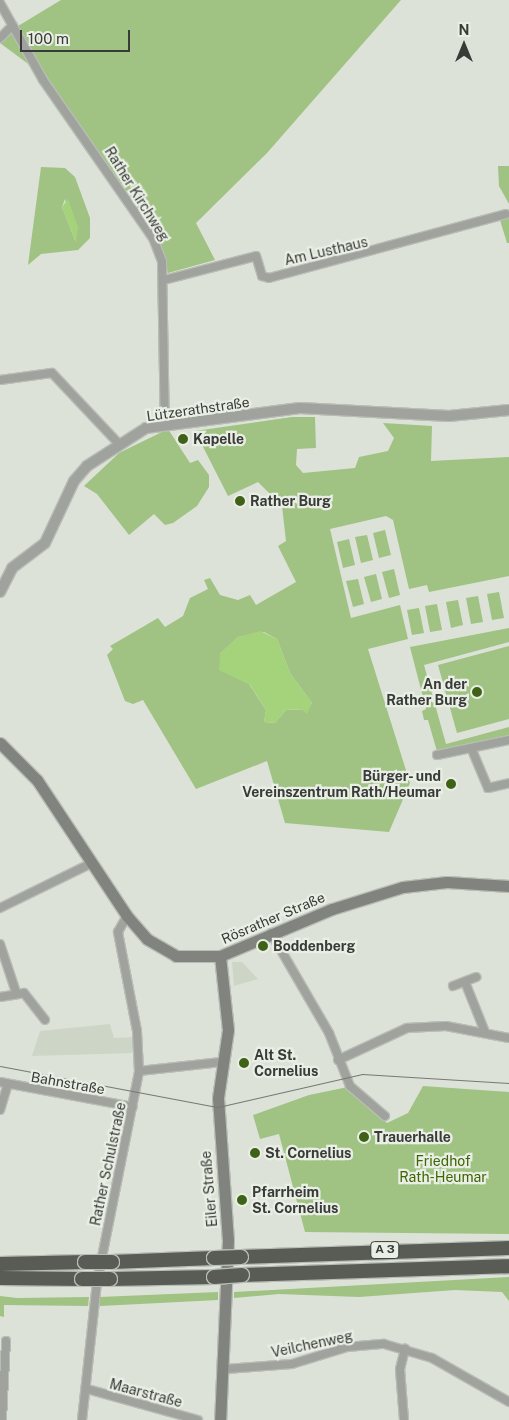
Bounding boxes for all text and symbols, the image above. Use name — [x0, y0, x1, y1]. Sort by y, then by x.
scale bar — [22, 20, 132, 52]
north arrow — [439, 20, 489, 70]
text: N — [459, 22, 469, 38]
text: 100 m — [28, 30, 69, 47]
street label: Rather Kirchweg — [101, 144, 173, 244]
street label: Am Lusthaus — [283, 233, 369, 269]
street label: Lützerathstraße — [145, 393, 251, 425]
place label: Kapelle — [193, 431, 244, 447]
marker: Kapelle — [177, 433, 189, 445]
place label: Rather Burg — [250, 493, 331, 509]
marker: Rather Burg — [234, 495, 246, 507]
place label: An der Rather Burg — [386, 676, 467, 709]
marker: An der Rather Burg — [471, 686, 483, 698]
place label: Bürger- und Vereinszentrum Rath/Heumar — [242, 768, 441, 800]
marker: Bürger- und Vereinszentrum Rath/Heumar — [445, 778, 457, 790]
street label: Rösrather Straße — [219, 889, 327, 947]
place label: Boddenberg — [273, 938, 355, 954]
marker: Boddenberg — [257, 940, 269, 952]
place label: Alt St. Cornelius — [254, 1047, 318, 1080]
marker: Alt St. Cornelius — [238, 1057, 250, 1069]
street label: Bahnstraße — [30, 1068, 106, 1098]
street label: Rather Schulstraße — [87, 1101, 129, 1227]
place label: Trauerhalle — [374, 1129, 451, 1145]
marker: Trauerhalle — [358, 1131, 370, 1143]
place label: St. Cornelius — [265, 1145, 352, 1161]
marker: St. Cornelius — [249, 1147, 261, 1159]
street label: Eiler Straße — [197, 1150, 221, 1228]
park label: Friedhof Rath-Heumar — [399, 1153, 487, 1186]
place label: Pfarrheim St. Cornelius — [252, 1184, 339, 1216]
marker: Pfarrheim St. Cornelius — [236, 1194, 248, 1206]
road number: A 3 — [370, 1240, 400, 1260]
street label: Veilchenweg — [270, 1327, 354, 1361]
street label: Maarstraße — [108, 1375, 184, 1411]

